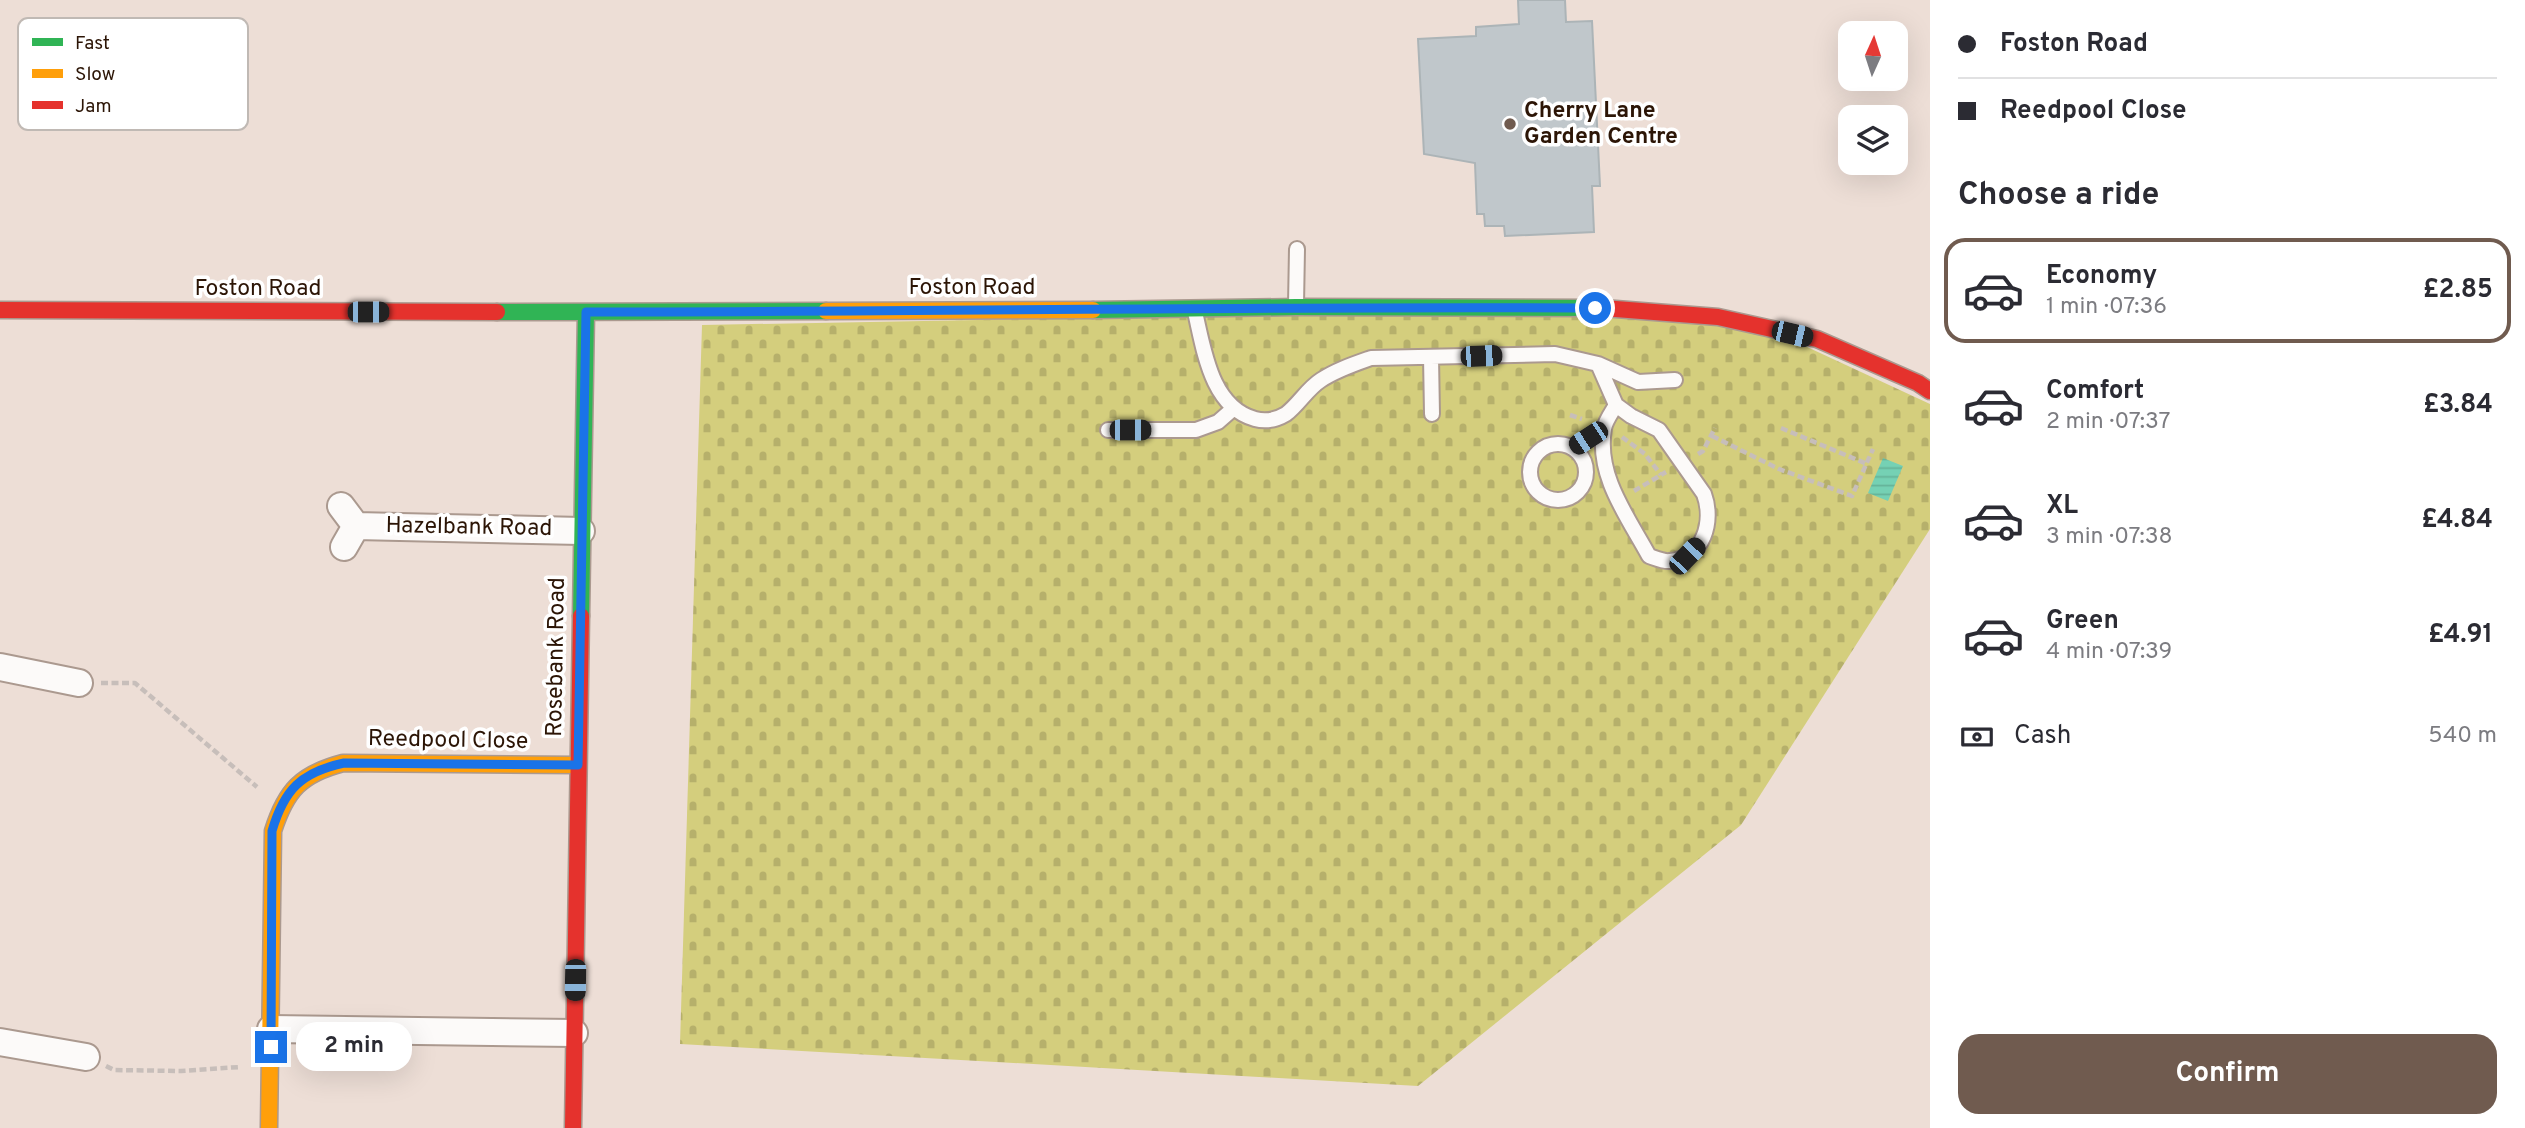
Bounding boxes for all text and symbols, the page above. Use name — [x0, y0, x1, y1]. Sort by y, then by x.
legend — [18, 18, 248, 130]
north arrow — [1838, 21, 1908, 91]
map controls — [1838, 21, 1908, 175]
text: Foston Road — [2000, 28, 2148, 61]
text: Fast — [75, 32, 110, 56]
text: Slow — [75, 63, 115, 87]
text: Jam — [75, 95, 112, 119]
text: Reedpool Close — [2000, 95, 2187, 128]
place label: Cherry Lane Garden Centre — [1524, 97, 1678, 152]
button: layers — [1838, 105, 1908, 175]
marker: Cherry Lane Garden Centre — [1502, 116, 1518, 132]
text: Choose a ride — [1958, 176, 2159, 216]
icon: car — [1962, 259, 2025, 322]
text: Economy — [2046, 260, 2157, 293]
street label: Foston Road — [908, 274, 1036, 303]
text: £2.85 — [2423, 274, 2493, 307]
street label: Foston Road — [194, 275, 322, 304]
route start — [1579, 292, 1611, 324]
text: 1 min · 07:36 — [2046, 293, 2167, 322]
car — [348, 302, 390, 323]
car — [1770, 319, 1815, 349]
car — [1460, 345, 1503, 367]
icon: car — [1962, 374, 2025, 437]
text: Comfort — [2046, 375, 2144, 408]
text: £3.84 — [2423, 389, 2493, 422]
text: 2 min · 07:37 — [2046, 408, 2171, 437]
car — [1565, 418, 1612, 458]
car — [1110, 420, 1152, 441]
icon: car — [1962, 489, 2025, 552]
text: XL — [2046, 490, 2078, 523]
text: £4.84 — [2421, 504, 2493, 537]
street label: Hazelbank Road — [385, 512, 553, 544]
text: 3 min · 07:38 — [2046, 523, 2173, 552]
car — [1665, 534, 1710, 578]
street label: Rosebank Road — [541, 577, 573, 737]
icon: car — [1962, 604, 2025, 667]
text: Green — [2046, 605, 2119, 638]
text: £4.91 — [2428, 619, 2493, 652]
text: 4 min · 07:39 — [2046, 638, 2172, 667]
icon: cash — [1958, 718, 1996, 756]
text: Cash — [2014, 720, 2071, 753]
text: 540 m — [2428, 722, 2497, 751]
street label: Reedpool Close — [368, 725, 528, 757]
car — [565, 959, 586, 1001]
callout: 2 min — [296, 1023, 411, 1072]
route end — [255, 1031, 287, 1063]
text: 2 min — [324, 1032, 384, 1061]
button: Confirm — [1958, 1034, 2497, 1114]

